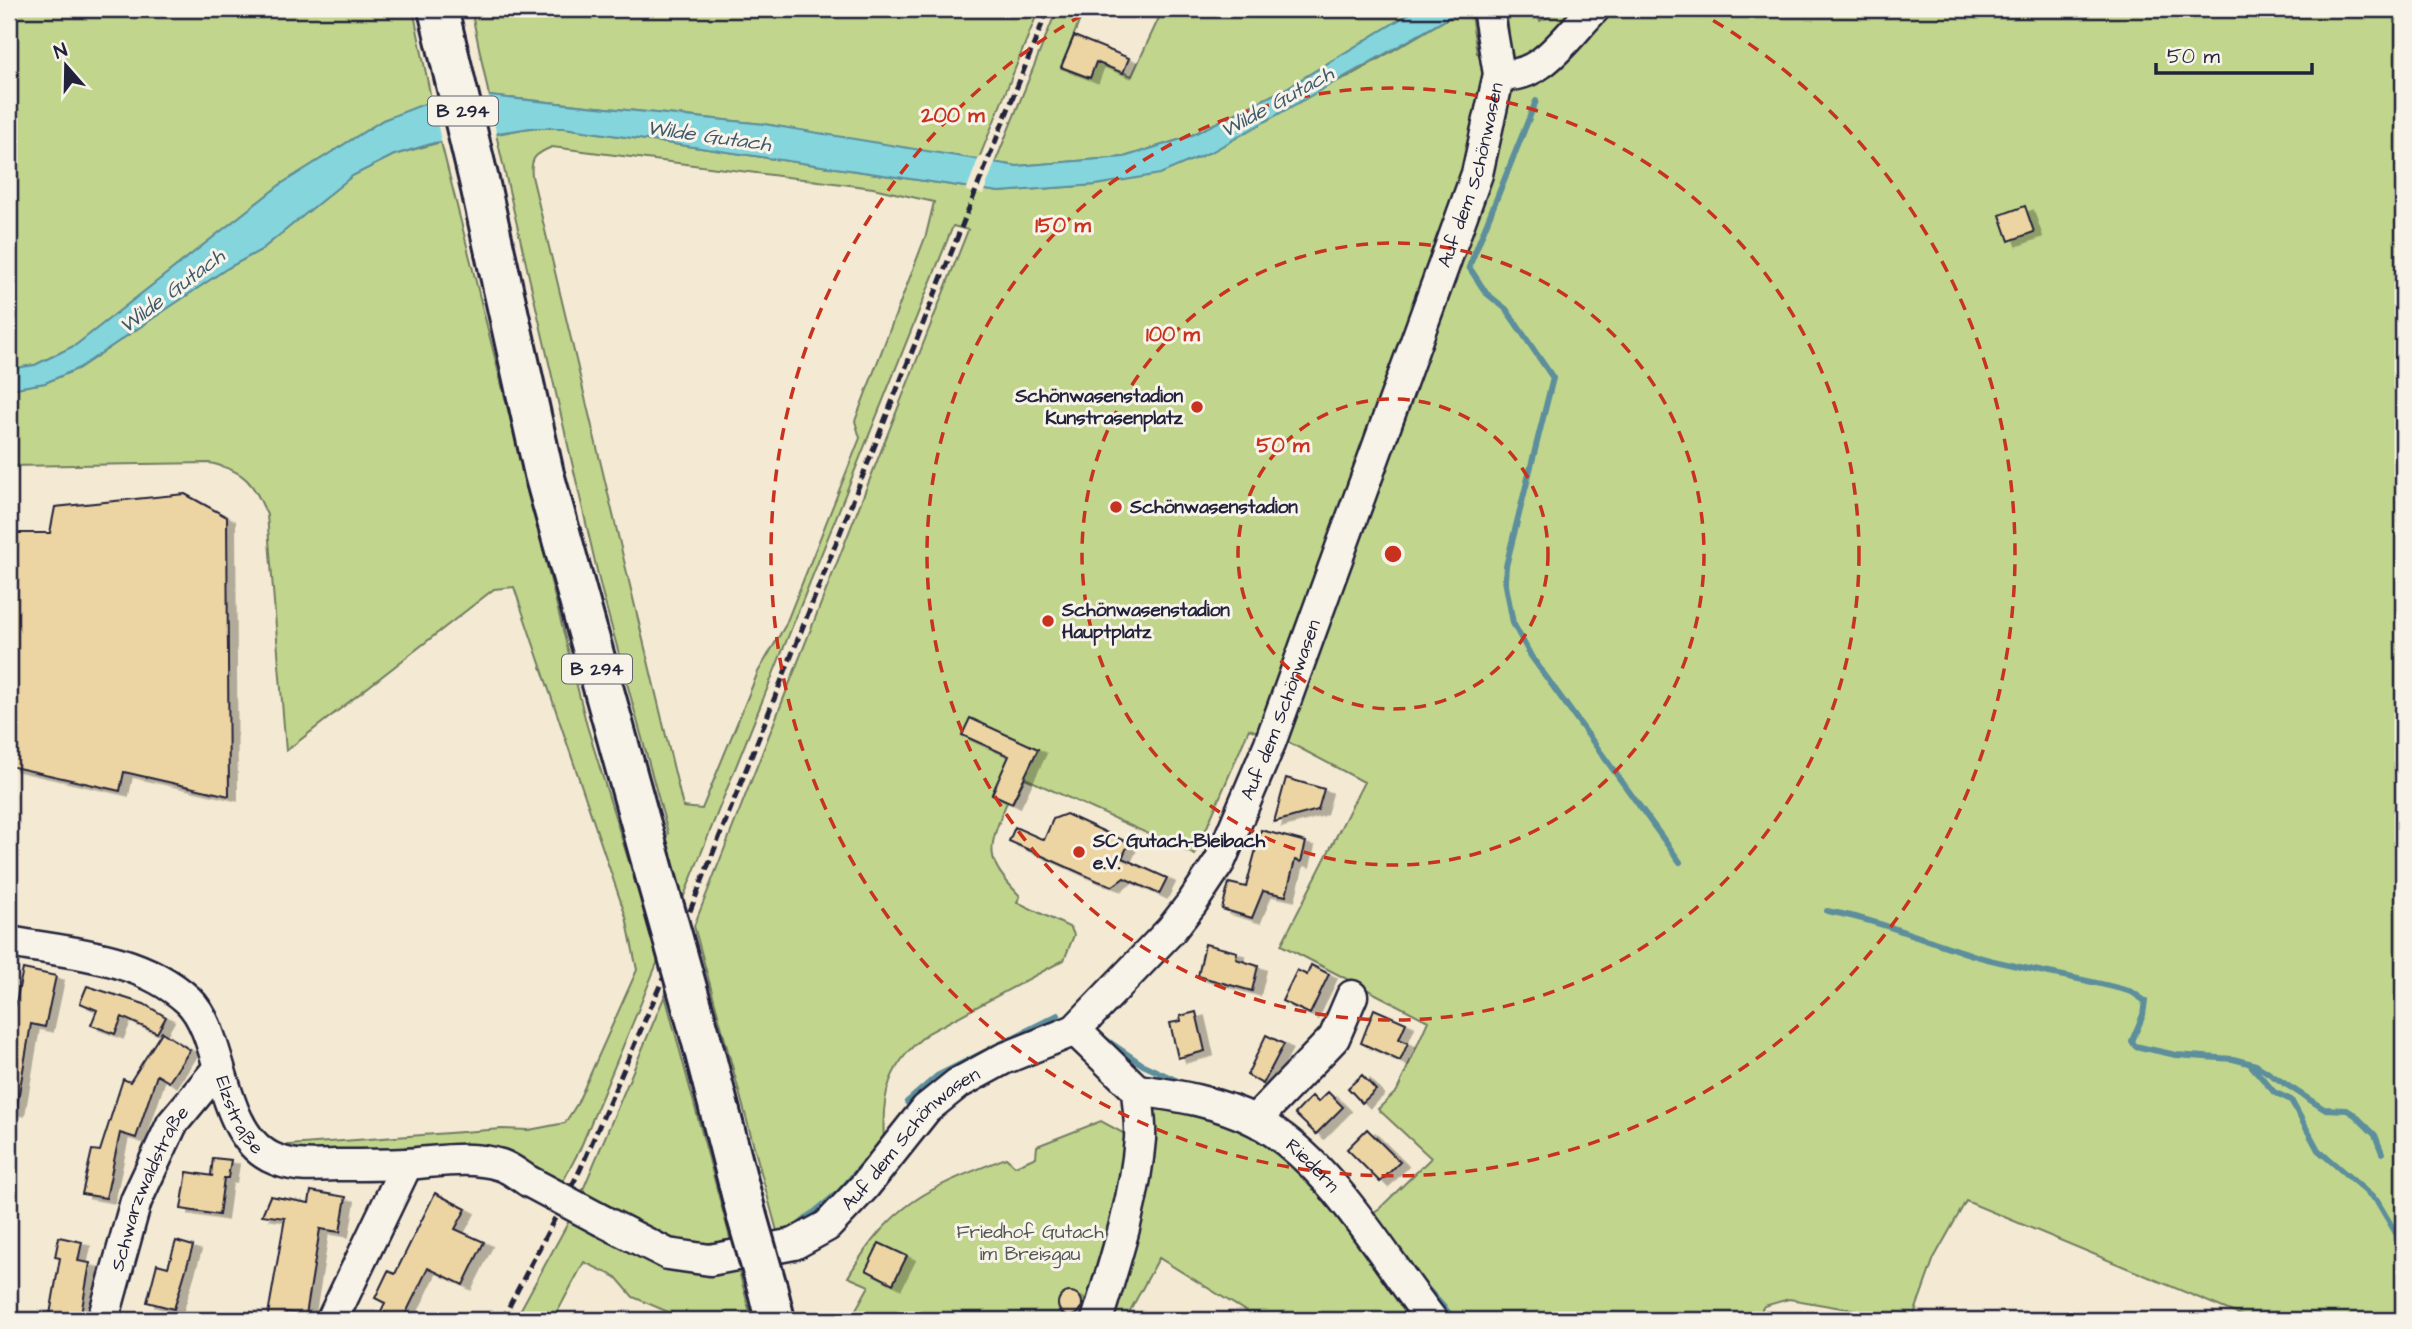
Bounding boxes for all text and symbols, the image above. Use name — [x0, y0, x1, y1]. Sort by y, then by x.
north arrow — [32, 32, 102, 102]
scale bar — [2156, 32, 2312, 76]
text: N — [50, 37, 71, 66]
text: 50 m — [2167, 42, 2221, 71]
water label: Wilde Gutach — [1215, 58, 1340, 145]
street label: Auf dem Schönwasen — [1431, 80, 1510, 271]
road number: B 294 — [428, 96, 498, 126]
text: 200 m — [920, 101, 985, 130]
water label: Wilde Gutach — [645, 113, 774, 159]
text: 150 m — [1035, 211, 1091, 240]
water label: Wilde Gutach — [113, 241, 232, 340]
text: 100 m — [1146, 320, 1201, 349]
place label: Schönwasenstadion Kunstrasenplatz — [1014, 383, 1184, 432]
marker: Schönwasenstadion Kunstrasenplatz — [1189, 399, 1205, 415]
text: 50 m — [1257, 431, 1310, 460]
place label: Schönwasenstadion — [1129, 494, 1298, 521]
marker: Schönwasenstadion — [1108, 499, 1124, 515]
centre of rings — [1381, 542, 1405, 566]
place label: Schönwasenstadion Hauptplatz — [1061, 597, 1230, 646]
marker: Schönwasenstadion Hauptplatz — [1040, 613, 1056, 629]
street label: Auf dem Schönwasen — [1234, 616, 1327, 804]
road number: B 294 — [562, 654, 632, 684]
place label: SC Gutach-Bleibach e.V. — [1092, 828, 1266, 877]
marker: SC Gutach-Bleibach e.V. — [1071, 844, 1087, 860]
street label: Auf dem Schönwasen — [835, 1061, 985, 1217]
street label: Elzstraße — [209, 1073, 269, 1161]
street label: Schwarzwaldstraße — [104, 1100, 195, 1274]
street label: Riedern — [1280, 1132, 1346, 1198]
park label: Friedhof Gutach im Breisgau — [956, 1219, 1104, 1269]

